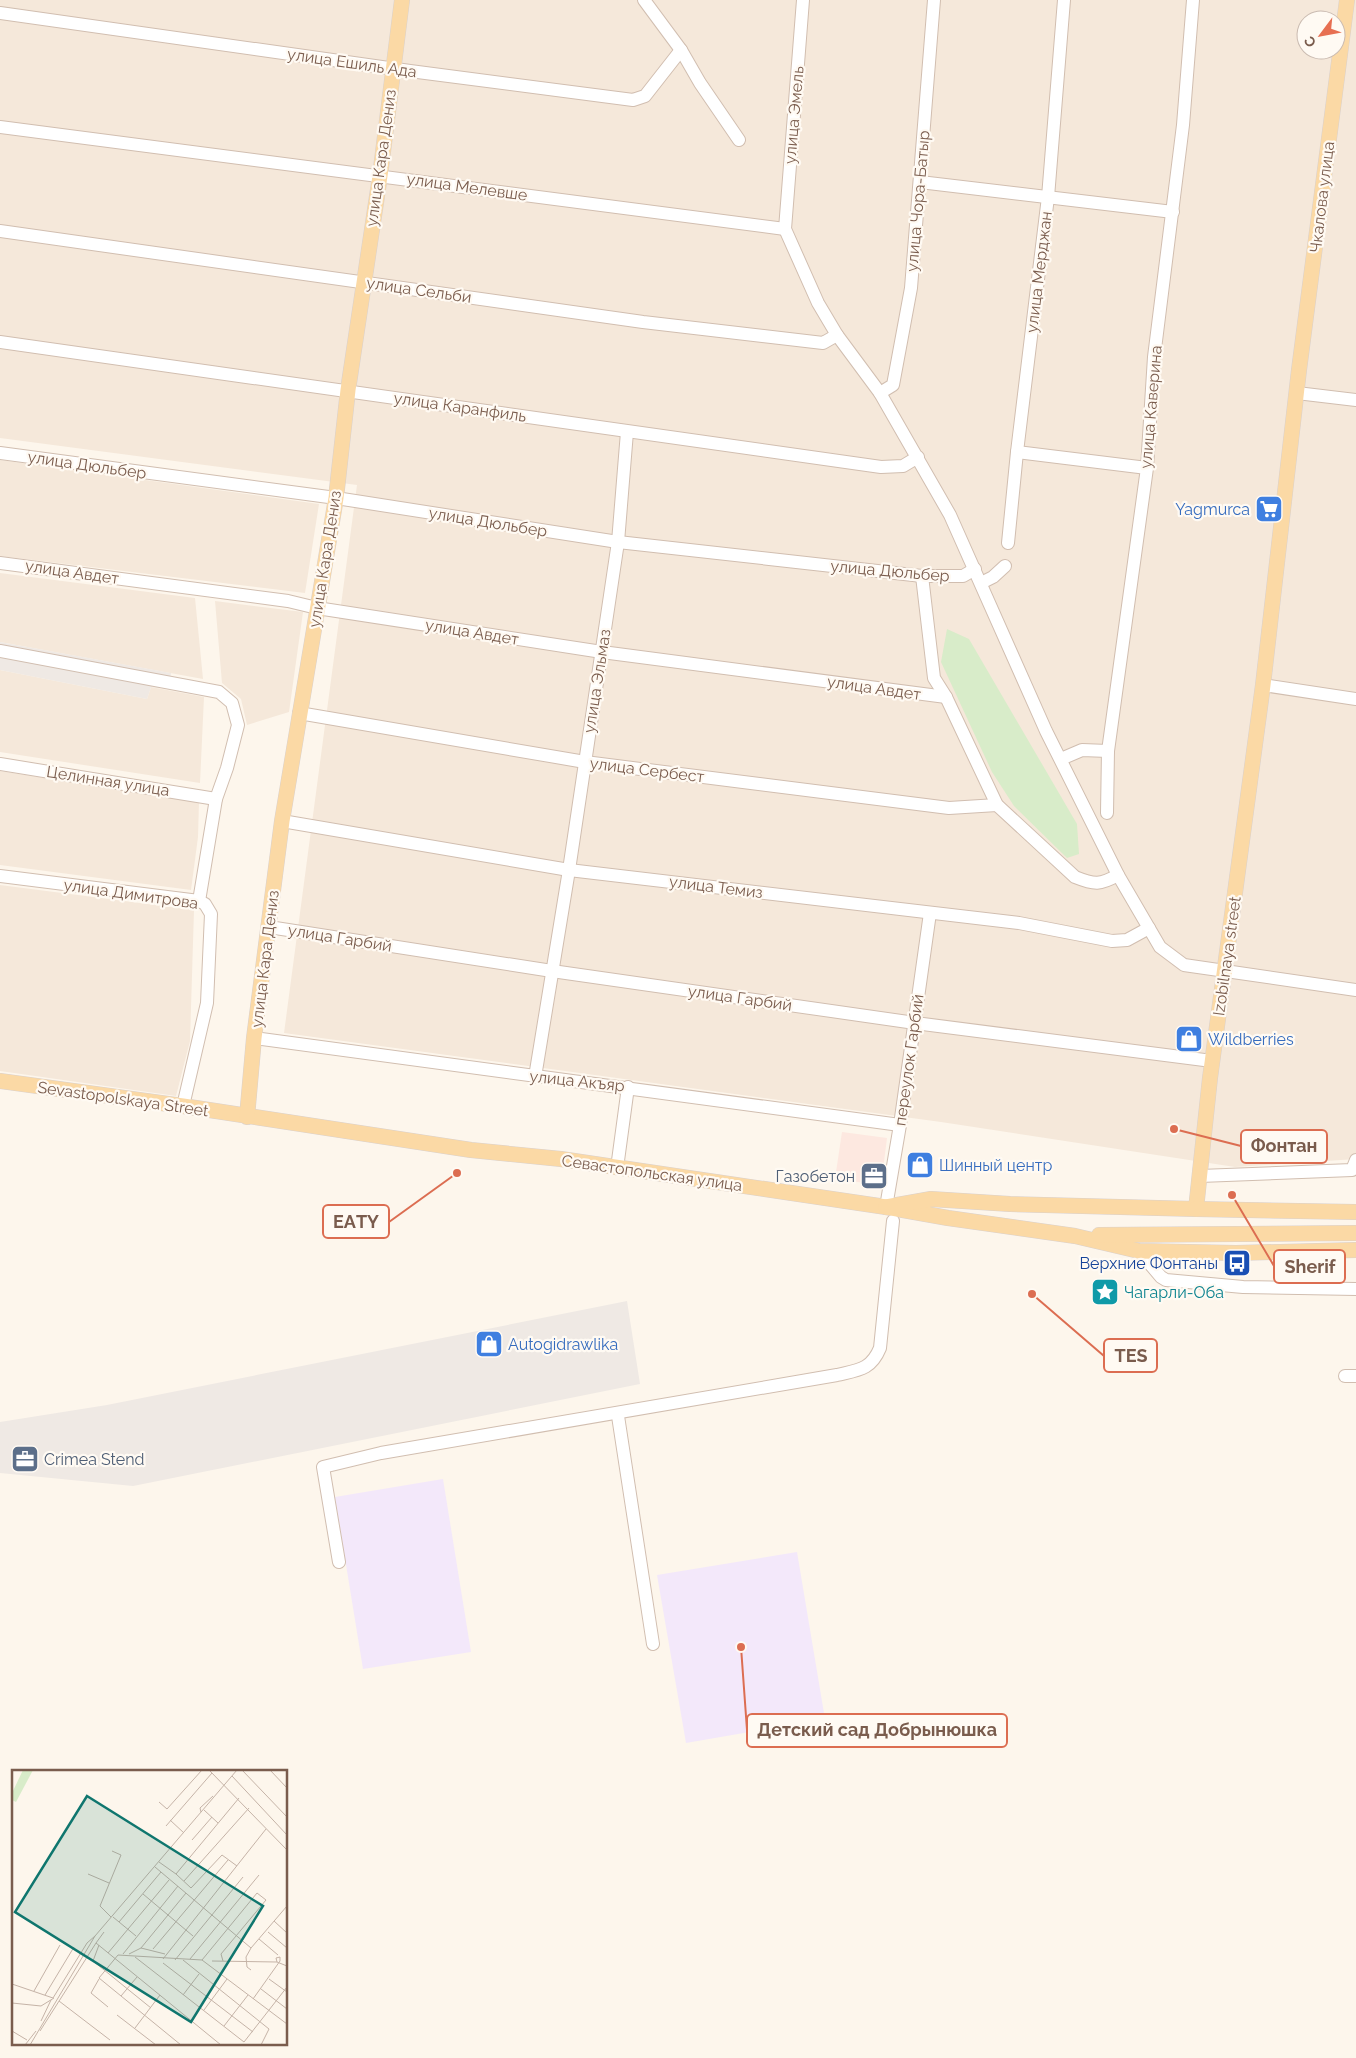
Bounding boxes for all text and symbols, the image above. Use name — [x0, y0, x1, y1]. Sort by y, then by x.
north arrow — [1296, 10, 1346, 60]
text: С — [1300, 33, 1319, 50]
street label: улица Ешиль Ада — [286, 45, 418, 81]
street label: улица Эмель — [780, 65, 808, 165]
street label: улица Кара Дениз — [362, 88, 400, 228]
street label: улица Чора-Батыр — [902, 129, 934, 273]
street label: Чкалова улица — [1306, 140, 1338, 254]
street label: улица Мелевше — [405, 169, 529, 205]
street label: улица Мерджан — [1022, 210, 1056, 334]
street label: улица Сельби — [365, 273, 473, 307]
street label: улица Каверина — [1136, 345, 1166, 469]
street label: улица Каранфиль — [392, 388, 528, 426]
street label: улица Дюльбер — [26, 447, 148, 483]
street label: улица Кара Дениз — [305, 489, 345, 629]
supermarket icon: Yagmurca — [1254, 494, 1284, 524]
place label: Yagmurca — [1175, 500, 1250, 519]
street label: улица Дюльбер — [427, 503, 549, 541]
street label: улица Авдет — [24, 556, 120, 588]
street label: улица Дюльбер — [830, 556, 951, 586]
street label: улица Авдет — [424, 615, 521, 649]
street label: улица Эльмаз — [579, 628, 615, 734]
street label: улица Авдет — [826, 672, 922, 704]
street label: улица Сербест — [589, 754, 706, 786]
street label: Целинная улица — [45, 762, 171, 800]
street label: улица Темиз — [668, 872, 764, 902]
street label: улица Димитрова — [62, 875, 200, 913]
street label: улица Кара Дениз — [247, 889, 283, 1029]
street label: Izobilnaya street — [1209, 894, 1245, 1017]
street label: улица Гарбий — [287, 920, 393, 956]
street label: улица Гарбий — [687, 981, 793, 1015]
street label: переулок Гарбий — [890, 993, 928, 1127]
shop icon: Wildberries — [1174, 1024, 1204, 1054]
place label: Wildberries — [1208, 1030, 1294, 1049]
street label: улица Акъяр — [528, 1067, 626, 1095]
street label: Sevastopolskaya Street — [36, 1078, 210, 1120]
callout: Фонтан — [1241, 1130, 1327, 1163]
text: Фонтан — [1251, 1135, 1317, 1156]
shop icon: Шинный центр — [905, 1150, 935, 1180]
street label: Севастопольская улица — [561, 1151, 743, 1195]
place label: Шинный центр — [939, 1156, 1052, 1175]
office icon: Газобетон — [859, 1161, 889, 1191]
place label: Газобетон — [776, 1167, 855, 1186]
callout: EАTY — [323, 1205, 389, 1238]
text: EАTY — [333, 1211, 379, 1232]
bus stop icon: Верхние Фонтаны — [1222, 1248, 1252, 1278]
callout: Sherif — [1274, 1250, 1345, 1283]
place label: Верхние Фонтаны — [1079, 1254, 1218, 1273]
text: Sherif — [1285, 1256, 1337, 1277]
place icon: Чагарли-Оба — [1090, 1277, 1120, 1307]
place label: Чагарли-Оба — [1124, 1283, 1224, 1302]
shop icon: Autogidrawlika — [474, 1329, 504, 1359]
place label: Autogidrawlika — [508, 1335, 618, 1354]
callout: TES — [1104, 1339, 1157, 1372]
text: TES — [1115, 1345, 1148, 1366]
office icon: Crimea Stend — [10, 1444, 40, 1474]
place label: Crimea Stend — [44, 1450, 144, 1469]
callout: Детский сад Добрынюшка — [747, 1714, 1007, 1747]
text: Детский сад Добрынюшка — [757, 1719, 997, 1740]
inset map — [12, 1770, 288, 2046]

